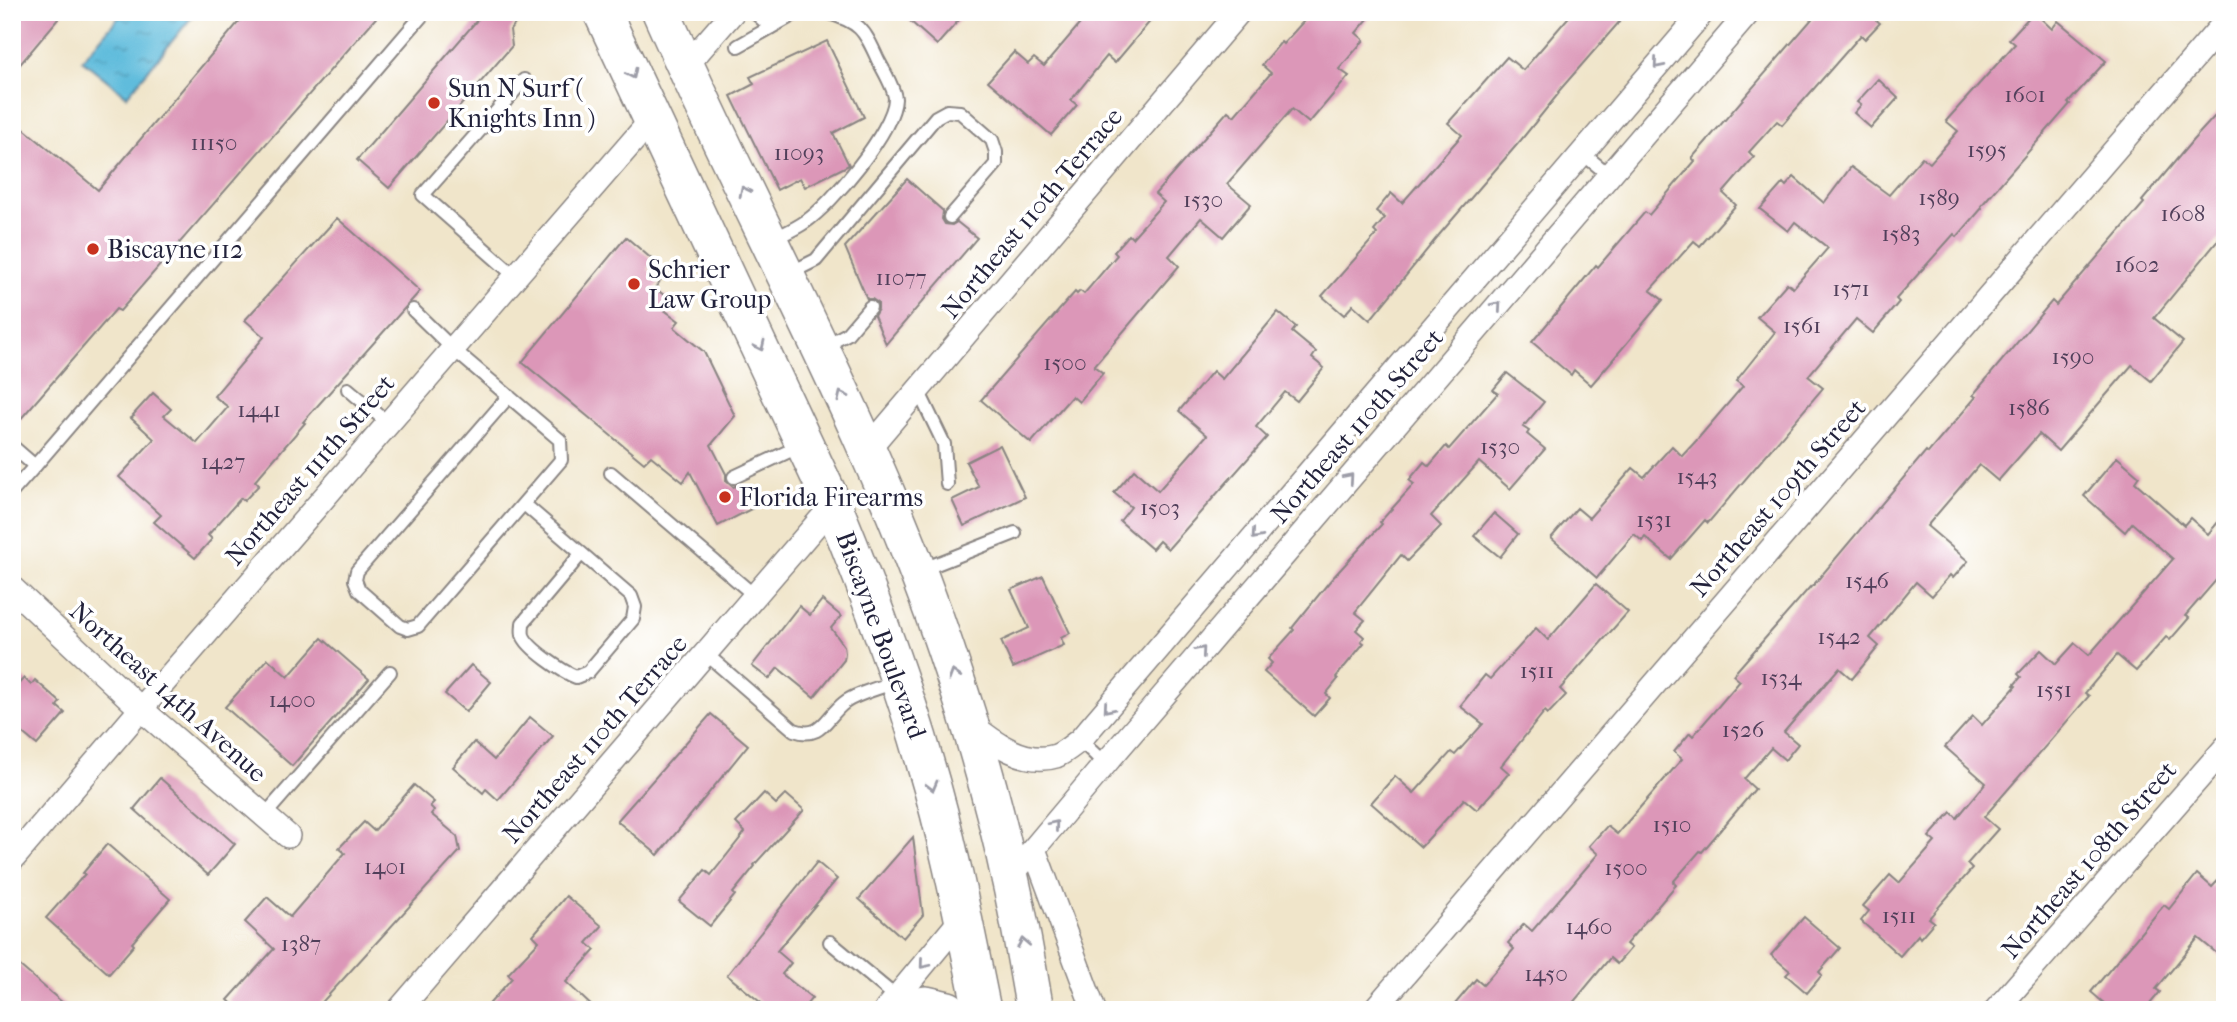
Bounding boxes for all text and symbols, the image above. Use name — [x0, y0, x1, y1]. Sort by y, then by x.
one-way arrow — [1654, 56, 1666, 69]
one-way arrow — [624, 67, 638, 79]
place label: Sun N Surf ( Knights Inn ) — [448, 73, 595, 134]
house number: 1601 — [2004, 81, 2046, 108]
marker: Sun N Surf ( Knights Inn ) — [426, 95, 442, 111]
street label: Northeast 110th Terrace — [935, 101, 1129, 325]
house number: 11150 — [190, 129, 238, 156]
house number: 1595 — [1967, 136, 2007, 163]
house number: 11093 — [774, 139, 824, 166]
house number: 1589 — [1918, 184, 1960, 211]
one-way arrow — [739, 186, 753, 198]
house number: 1530 — [1183, 186, 1223, 213]
house number: 1608 — [2161, 200, 2205, 227]
house number: 1583 — [1881, 220, 1921, 247]
place label: Biscayne 112 — [107, 234, 243, 265]
marker: Biscayne 112 — [85, 241, 101, 257]
house number: 1602 — [2114, 251, 2160, 278]
place label: Schrier Law Group — [648, 254, 771, 315]
house number: 11077 — [875, 264, 927, 291]
house number: 1571 — [1832, 275, 1870, 302]
marker: Schrier Law Group — [626, 276, 642, 292]
one-way arrow — [1489, 301, 1501, 314]
house number: 1561 — [1783, 312, 1821, 339]
street label: Northeast 110th Street — [1264, 322, 1450, 530]
one-way arrow — [751, 339, 765, 351]
house number: 1590 — [2052, 343, 2094, 370]
house number: 1500 — [1043, 349, 1087, 376]
street label: Northeast 111th Street — [219, 368, 402, 572]
one-way arrow — [837, 391, 851, 403]
street label: Northeast 109th Street — [1684, 392, 1873, 603]
house number: 1586 — [2008, 394, 2051, 421]
house number: 1441 — [237, 396, 281, 423]
house number: 1530 — [1480, 433, 1520, 460]
house number: 1427 — [201, 448, 245, 475]
house number: 1543 — [1676, 463, 1718, 490]
one-way arrow — [1341, 474, 1353, 487]
place label: Florida Firearms — [739, 482, 923, 513]
marker: Florida Firearms — [717, 489, 733, 505]
house number: 1503 — [1140, 494, 1180, 521]
house number: 1531 — [1636, 506, 1672, 533]
one-way arrow — [1252, 526, 1264, 539]
street label: Biscayne Boulevard — [829, 527, 933, 744]
house number: 1546 — [1845, 567, 1890, 594]
street label: Northeast 14th Avenue — [63, 595, 273, 789]
house number: 1542 — [1817, 623, 1861, 650]
street label: Northeast 110th Terrace — [496, 629, 694, 849]
one-way arrow — [1193, 647, 1205, 660]
house number: 1511 — [1520, 657, 1554, 684]
house number: 1534 — [1760, 664, 1803, 691]
one-way arrow — [948, 669, 963, 681]
house number: 1551 — [2036, 676, 2072, 703]
house number: 1400 — [268, 686, 316, 713]
one-way arrow — [1104, 699, 1116, 712]
house number: 1526 — [1722, 716, 1765, 743]
street label: Northeast 108th Street — [1995, 755, 2184, 965]
one-way arrow — [924, 779, 938, 791]
house number: 1510 — [1653, 811, 1691, 838]
one-way arrow — [1046, 820, 1058, 833]
house number: 1401 — [364, 853, 406, 880]
house number: 1500 — [1604, 854, 1648, 881]
house number: 1511 — [1882, 902, 1916, 929]
house number: 1460 — [1566, 913, 1612, 940]
house number: 1387 — [281, 930, 321, 957]
one-way arrow — [1016, 937, 1031, 949]
one-way arrow — [920, 955, 932, 968]
house number: 1450 — [1524, 960, 1568, 987]

